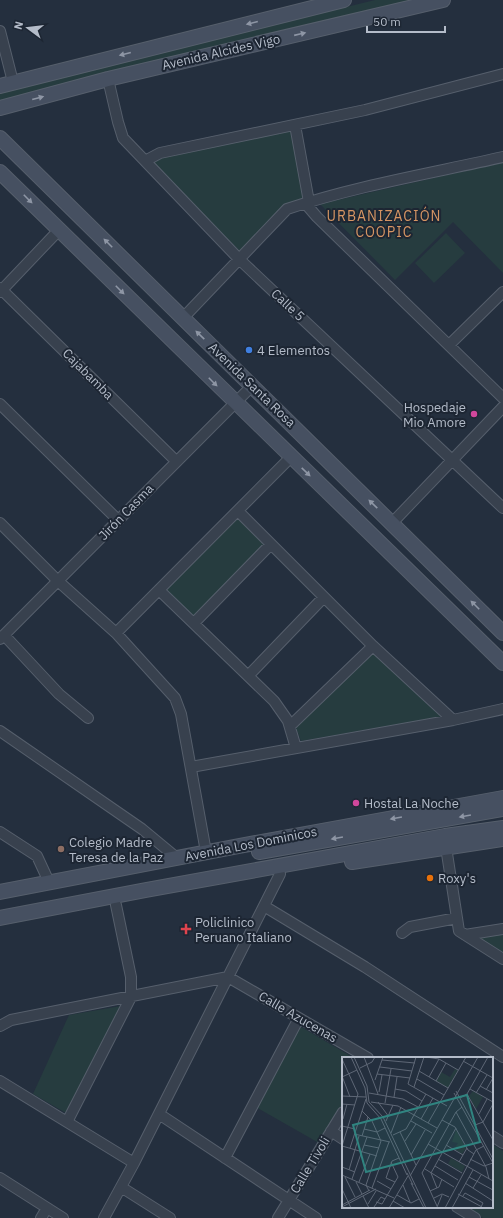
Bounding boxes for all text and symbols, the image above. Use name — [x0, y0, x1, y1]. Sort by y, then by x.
north arrow — [8, 8, 48, 48]
scale bar — [367, 8, 445, 34]
text: 50 m — [373, 14, 401, 29]
text: N — [11, 20, 26, 31]
one-way arrow — [245, 20, 257, 26]
street label: Avenida Alcides Vigo — [160, 30, 282, 74]
one-way arrow — [294, 30, 306, 36]
one-way arrow — [119, 52, 132, 58]
one-way arrow — [32, 95, 44, 101]
one-way arrow — [23, 194, 33, 204]
district label: URBANIZACIÓN COOPIC — [327, 206, 441, 241]
one-way arrow — [103, 238, 113, 248]
one-way arrow — [115, 285, 125, 295]
street label: Calle 5 — [268, 285, 308, 325]
one-way arrow — [195, 330, 205, 340]
street label: Avenida Santa Rosa — [205, 339, 299, 431]
place label: 4 Elementos — [257, 342, 330, 359]
street label: Cajabamba — [59, 345, 117, 403]
marker: 4 Elementos — [244, 345, 254, 355]
one-way arrow — [208, 377, 218, 386]
place label: Hospedaje Mio Amore — [403, 399, 466, 431]
marker: Hospedaje Mio Amore — [469, 409, 479, 419]
one-way arrow — [301, 467, 311, 477]
street label: Jirón Casma — [95, 480, 157, 544]
one-way arrow — [368, 499, 378, 509]
one-way arrow — [470, 600, 480, 610]
place label: Hostal La Noche — [364, 795, 459, 812]
marker: Hostal La Noche — [351, 798, 361, 808]
one-way arrow — [459, 813, 471, 819]
one-way arrow — [390, 815, 402, 821]
street label: Avenida Los Dominicos — [184, 823, 318, 865]
place label: Colegio Madre Teresa de la Paz — [69, 834, 163, 866]
one-way arrow — [331, 836, 343, 842]
marker: Colegio Madre Teresa de la Paz — [56, 844, 66, 854]
place label: Roxy's — [438, 870, 476, 887]
marker: Roxy's — [425, 873, 435, 883]
place label: Policlinico Peruano Italiano — [195, 914, 292, 946]
marker: Policlinico Peruano Italiano — [180, 923, 192, 935]
street label: Calle Azucenas — [255, 988, 341, 1046]
inset map — [342, 1057, 493, 1208]
street label: Calle Tivoli — [286, 1134, 334, 1196]

